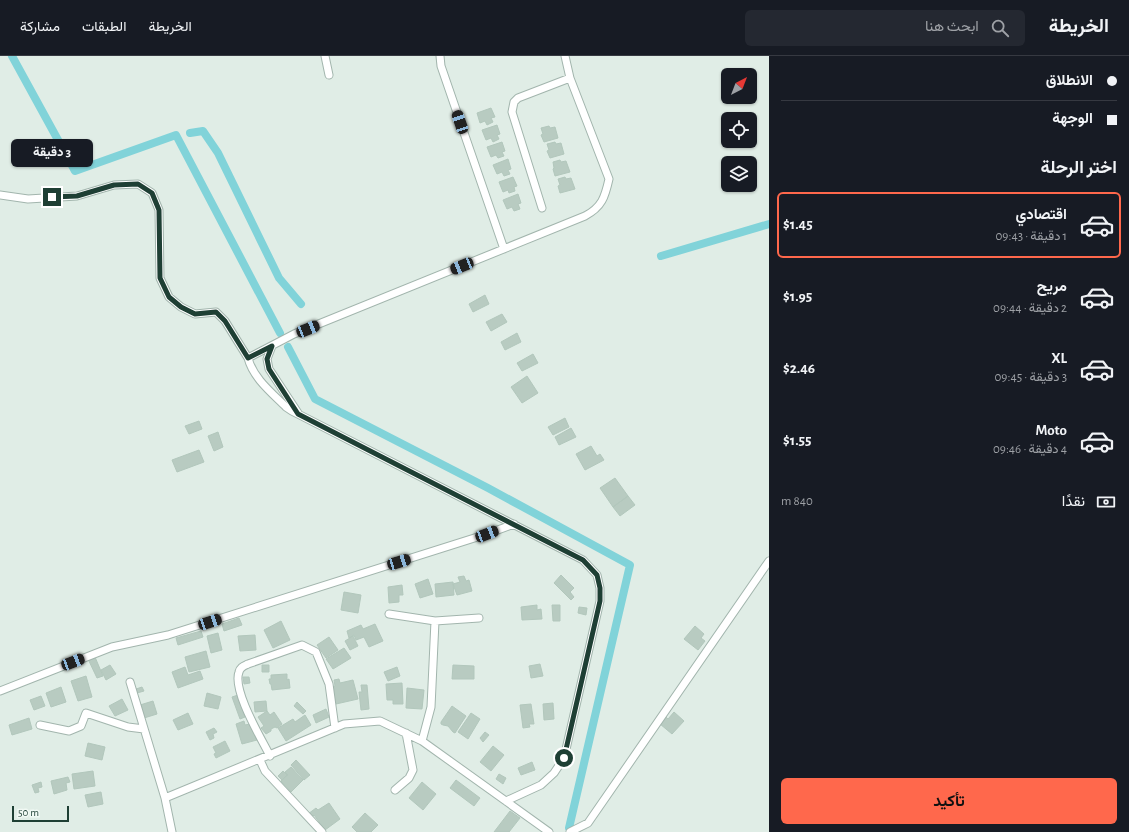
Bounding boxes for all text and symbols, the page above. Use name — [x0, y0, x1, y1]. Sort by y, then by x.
search box — [745, 10, 1025, 46]
icon: search — [989, 17, 1011, 39]
text: الخريطة — [1049, 17, 1109, 36]
text: ابحث هنا — [925, 19, 979, 34]
text: مشاركة — [20, 20, 60, 34]
text: الطبقات — [82, 20, 126, 34]
text: الخريطة — [148, 20, 192, 34]
north arrow — [721, 68, 757, 104]
map controls — [721, 68, 757, 192]
text: الانطلاق — [1046, 73, 1093, 88]
car — [450, 109, 470, 135]
text: الوجهة — [1052, 111, 1093, 126]
button: locate — [721, 112, 757, 148]
callout: 3 دقيقة — [11, 139, 93, 167]
text: 3 دقيقة — [33, 146, 71, 159]
button: layers — [721, 156, 757, 192]
text: اختر الرحلة — [1040, 159, 1117, 177]
route end — [43, 188, 61, 206]
text: اقتصادي — [1015, 207, 1067, 222]
icon: car — [1079, 207, 1115, 243]
text: $1.45 — [783, 217, 813, 232]
text: 1 دقيقة · 09:43 — [995, 230, 1067, 243]
car — [449, 256, 475, 276]
text: مريح — [1037, 279, 1067, 294]
icon: car — [1079, 279, 1115, 315]
text: $1.95 — [783, 289, 812, 304]
text: 2 دقيقة · 09:44 — [993, 302, 1067, 315]
car — [295, 319, 321, 339]
text: XL — [1051, 351, 1067, 366]
icon: car — [1079, 351, 1115, 387]
text: $2.46 — [783, 361, 815, 376]
text: 3 دقيقة · 09:45 — [995, 371, 1067, 384]
text: Moto — [1035, 423, 1067, 438]
icon: car — [1079, 423, 1115, 459]
text: $1.55 — [783, 433, 812, 448]
text: 4 دقيقة · 09:46 — [993, 443, 1067, 456]
icon: cash — [1095, 491, 1117, 513]
text: نقدًا — [1062, 494, 1085, 509]
text: 840 m — [781, 495, 813, 508]
car — [474, 524, 500, 544]
car — [386, 553, 412, 571]
car — [197, 613, 223, 631]
car — [60, 652, 86, 672]
route start — [555, 749, 573, 767]
button: تأكيد — [781, 778, 1117, 824]
scale bar — [12, 804, 69, 823]
text: 50 m — [18, 807, 39, 818]

